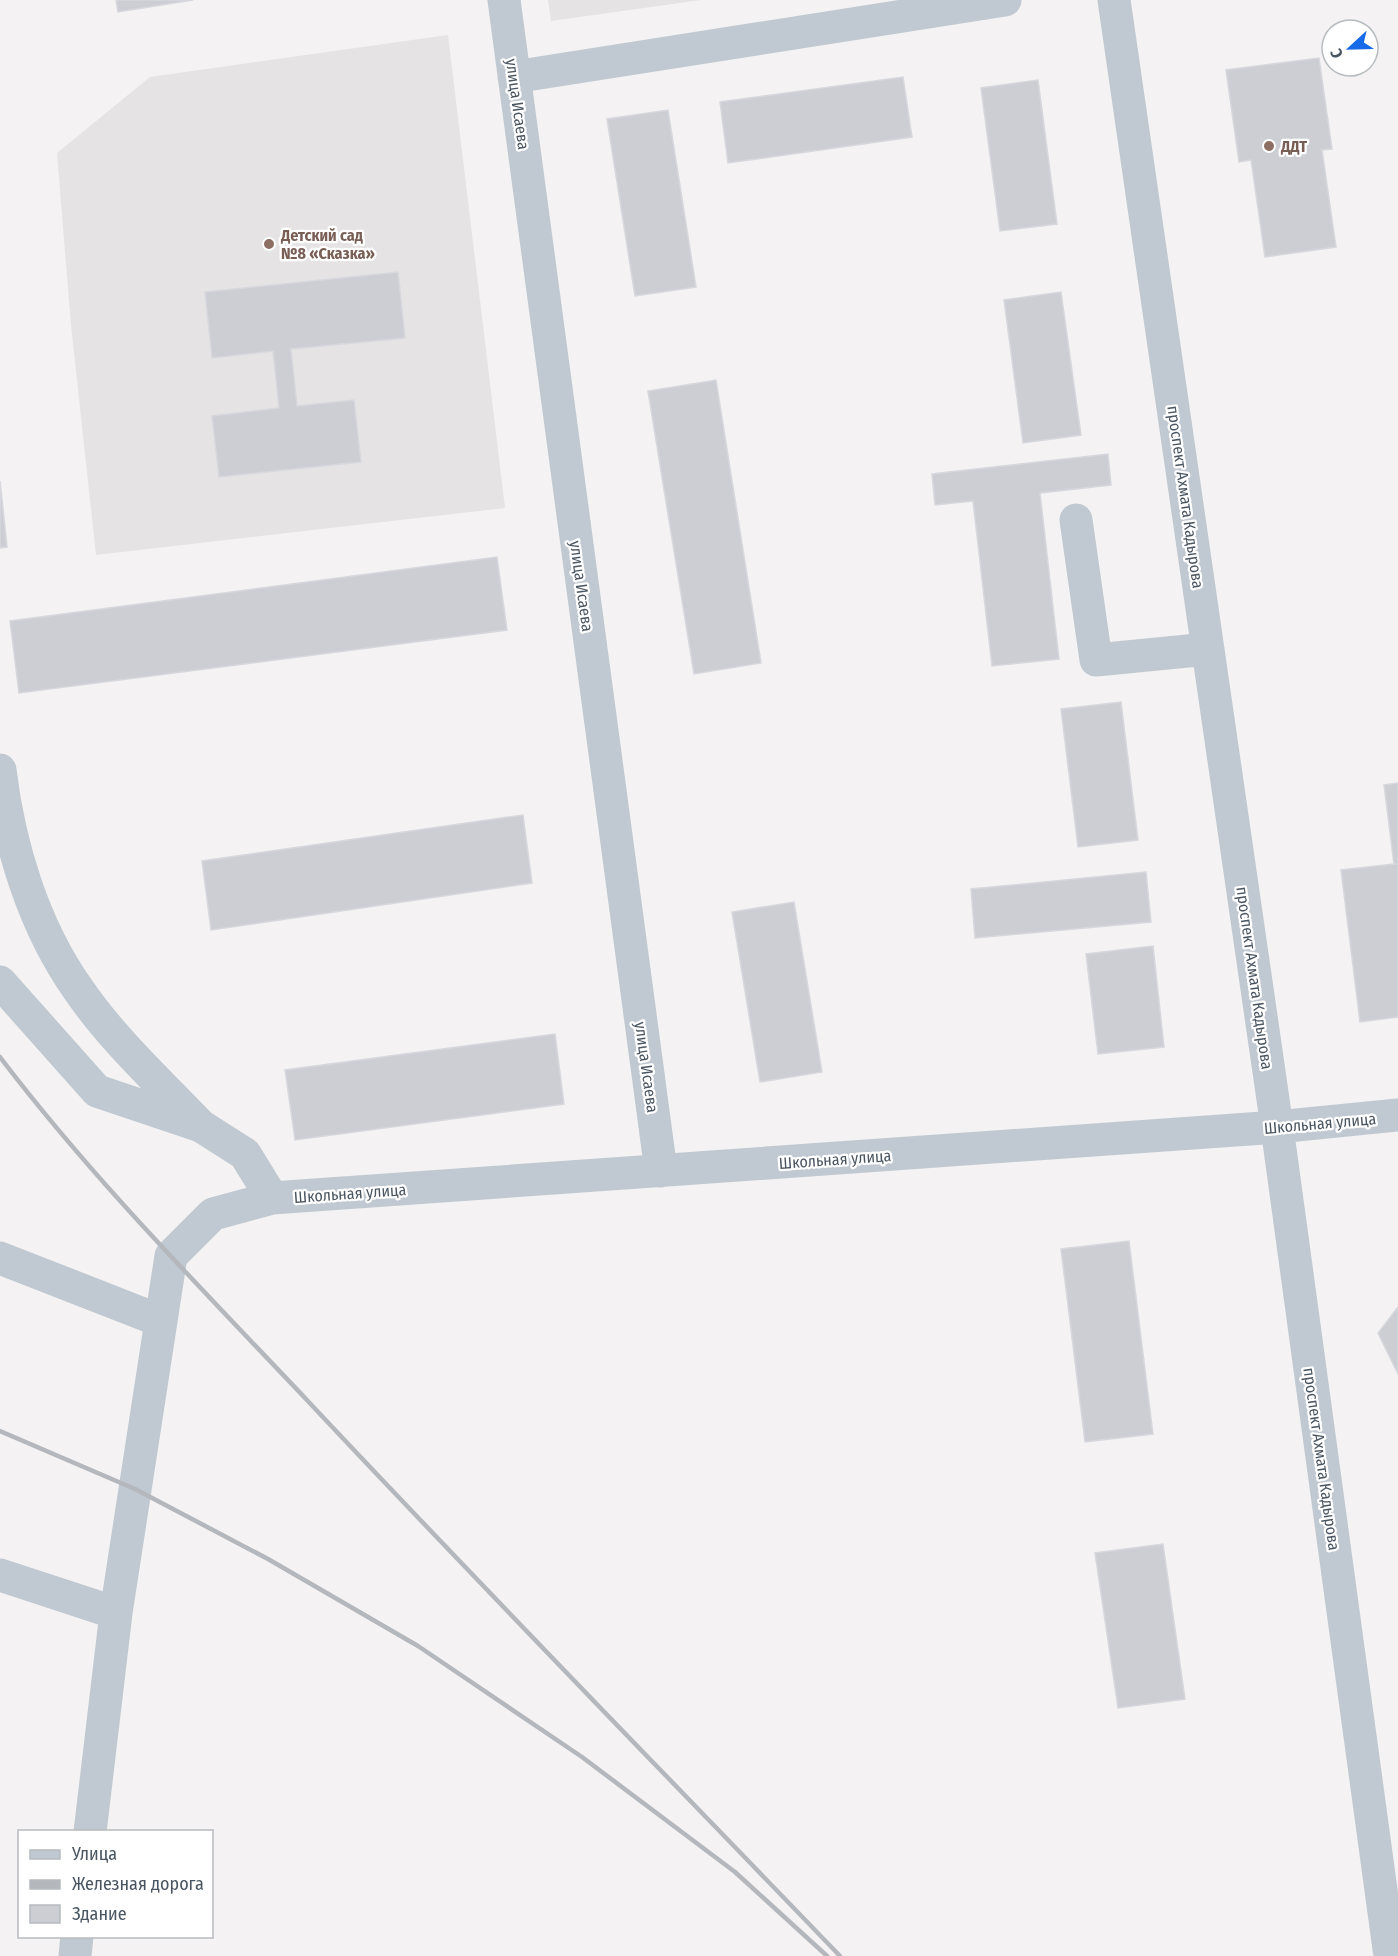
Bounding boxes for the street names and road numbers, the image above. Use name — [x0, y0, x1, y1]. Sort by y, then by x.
street label: улица Исаева — [502, 57, 533, 151]
street label: проспект Ахмата Кадырова — [1163, 405, 1208, 590]
street label: улица Исаева — [566, 539, 597, 633]
street label: проспект Ахмата Кадырова — [1232, 886, 1277, 1071]
street label: улица Исаева — [631, 1020, 662, 1114]
street label: Школьная улица — [1263, 1109, 1377, 1138]
street label: Школьная улица — [778, 1146, 892, 1173]
street label: Школьная улица — [293, 1180, 407, 1207]
street label: проспект Ахмата Кадырова — [1299, 1367, 1344, 1552]

